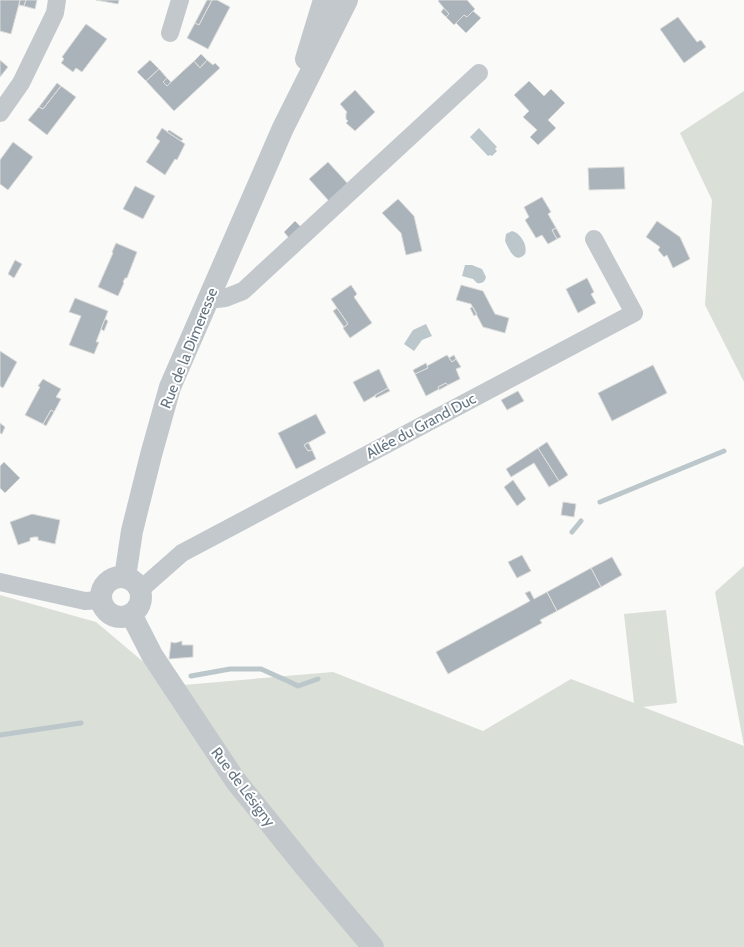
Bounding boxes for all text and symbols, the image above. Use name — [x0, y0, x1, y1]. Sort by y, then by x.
street label: Rue de la Dimeresse — [157, 285, 222, 411]
street label: Allée du Grand Duc — [363, 389, 479, 463]
street label: Rue de Lésigny — [207, 744, 279, 831]

